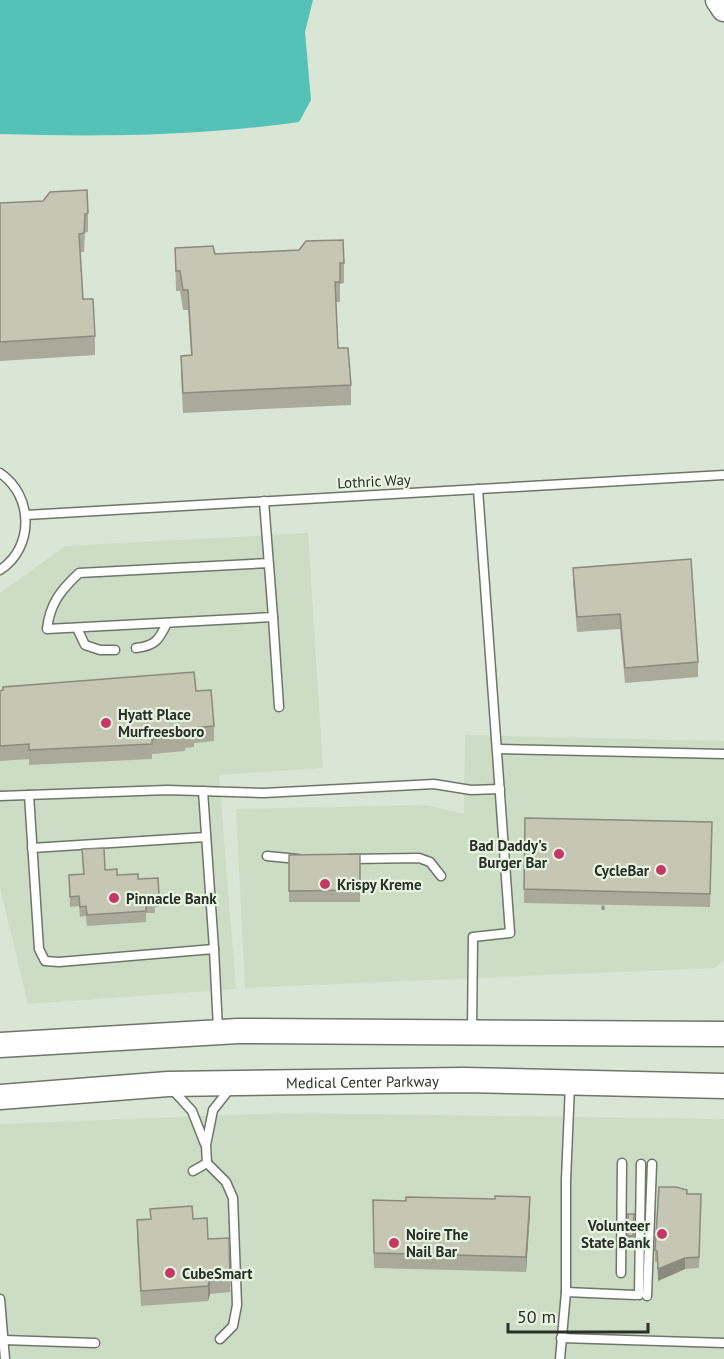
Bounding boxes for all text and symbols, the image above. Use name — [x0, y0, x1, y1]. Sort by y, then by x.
street label: Lothric Way — [337, 470, 411, 492]
place label: Hyatt Place Murfreesboro — [118, 705, 204, 741]
marker: Hyatt Place Murfreesboro — [99, 716, 113, 730]
place label: Bad Daddy's Burger Bar — [469, 836, 548, 872]
marker: Bad Daddy's Burger Bar — [552, 847, 566, 861]
place label: CycleBar — [594, 861, 650, 880]
marker: CycleBar — [654, 863, 668, 877]
place label: Krispy Kreme — [337, 875, 422, 894]
marker: Krispy Kreme — [318, 877, 332, 891]
place label: Pinnacle Bank — [126, 889, 217, 908]
marker: Pinnacle Bank — [107, 891, 121, 905]
street label: Medical Center Parkway — [286, 1071, 439, 1092]
place label: Volunteer State Bank — [581, 1216, 651, 1252]
place label: Noire The Nail Bar — [406, 1225, 469, 1261]
marker: Volunteer State Bank — [655, 1227, 669, 1241]
marker: Noire The Nail Bar — [387, 1236, 401, 1250]
place label: CubeSmart — [182, 1264, 253, 1283]
marker: CubeSmart — [163, 1266, 177, 1280]
scale bar — [508, 1296, 648, 1334]
text: 50 m — [517, 1305, 556, 1328]

